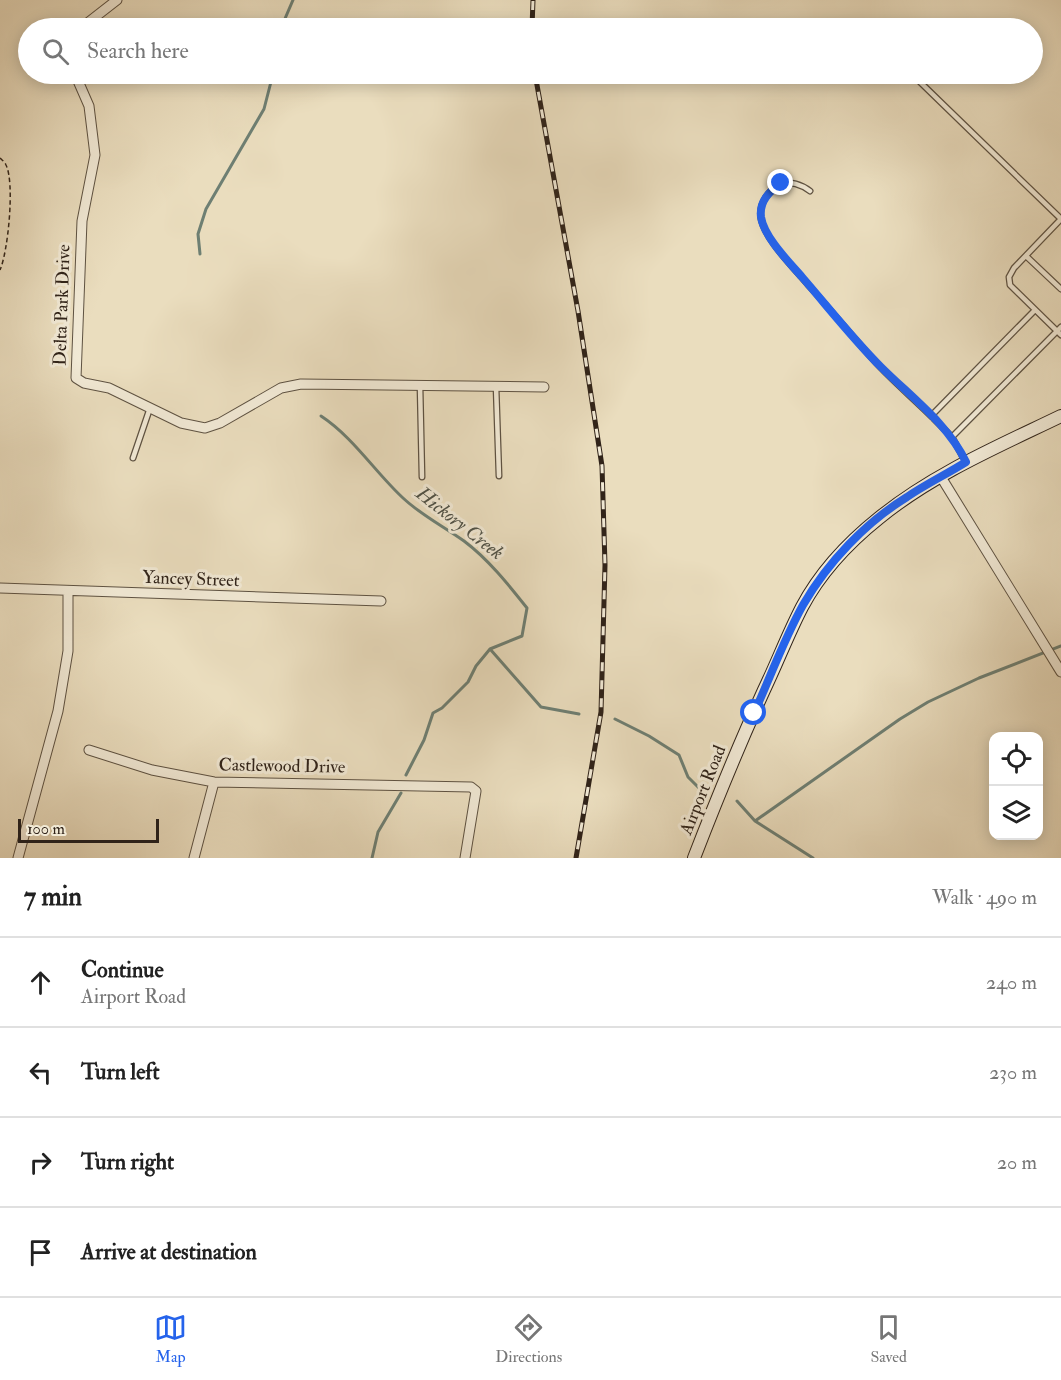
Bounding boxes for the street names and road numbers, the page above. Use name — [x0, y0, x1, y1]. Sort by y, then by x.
street label: Delta Park Drive — [48, 243, 76, 366]
street label: Yancey Street — [142, 566, 240, 592]
street label: Airport Road — [674, 742, 731, 839]
street label: Castlewood Drive — [218, 753, 346, 779]

